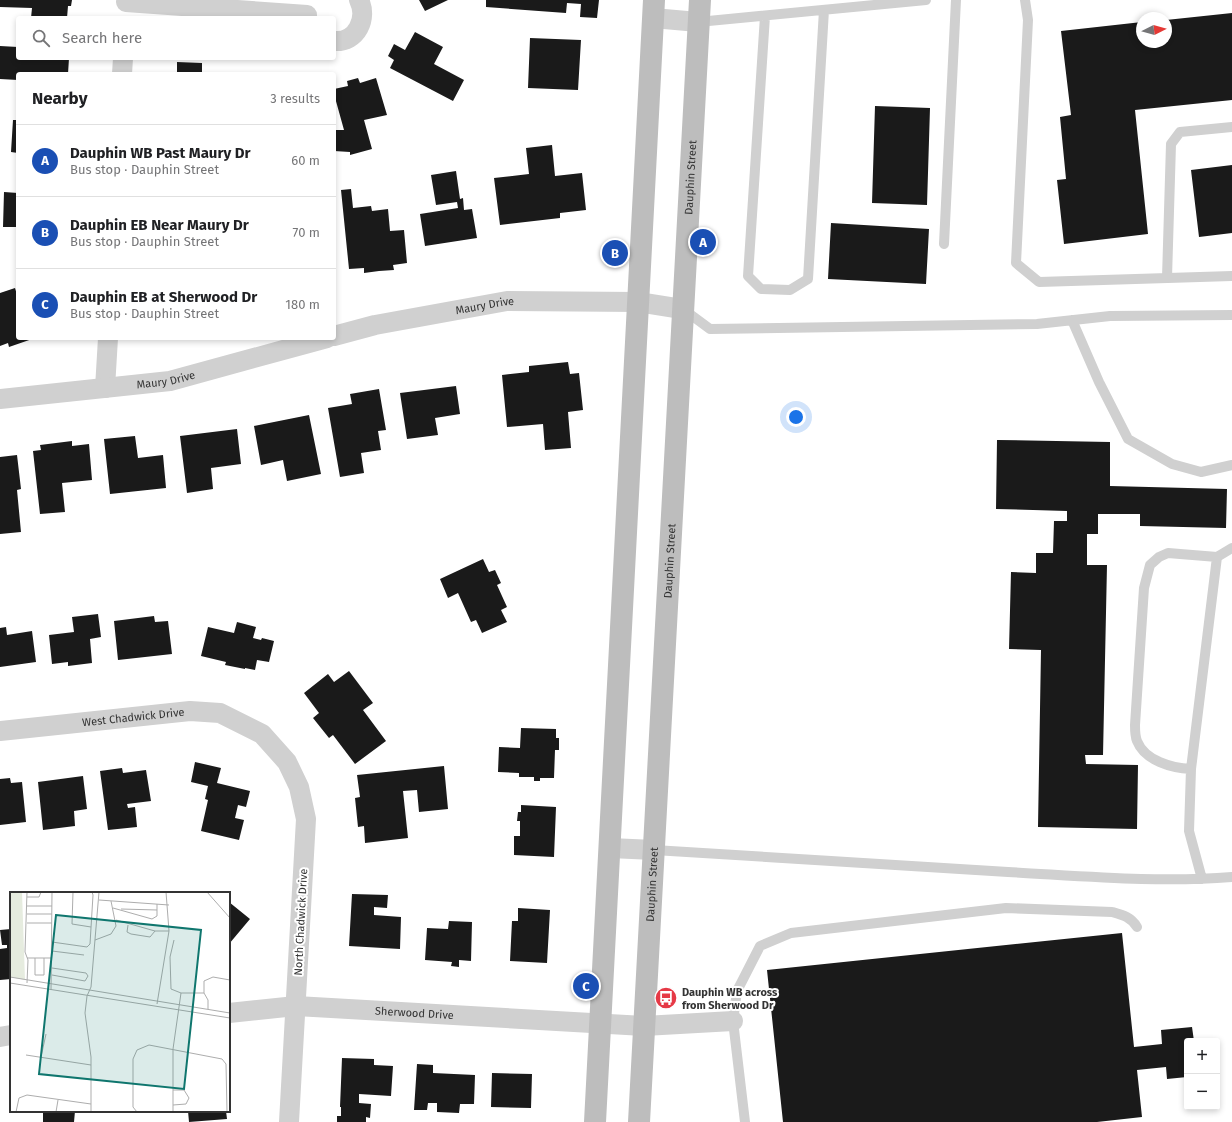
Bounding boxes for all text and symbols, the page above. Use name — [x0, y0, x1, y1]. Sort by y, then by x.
north arrow — [1136, 12, 1172, 48]
search box — [16, 16, 336, 60]
icon: search — [30, 27, 52, 49]
text: Search here — [62, 29, 142, 47]
text: Nearby — [32, 88, 87, 109]
text: 3 results — [270, 91, 320, 106]
street label: Dauphin Street — [682, 140, 699, 215]
text: Dauphin WB Past Maury Dr — [70, 144, 251, 162]
text: A — [41, 153, 49, 168]
text: 60 m — [291, 153, 320, 168]
text: Bus stop · Dauphin Street — [70, 162, 219, 177]
text: Dauphin EB Near Maury Dr — [70, 216, 249, 234]
text: B — [41, 225, 49, 240]
text: 70 m — [293, 225, 320, 240]
pin: A — [690, 227, 716, 257]
text: Bus stop · Dauphin Street — [70, 234, 219, 249]
pin: B — [602, 238, 628, 268]
text: Dauphin EB at Sherwood Dr — [70, 288, 257, 306]
street label: Maury Drive — [454, 294, 514, 317]
text: C — [41, 297, 49, 312]
text: 180 m — [285, 297, 320, 312]
text: Bus stop · Dauphin Street — [70, 306, 219, 321]
street label: Maury Drive — [136, 368, 197, 391]
your location — [786, 407, 806, 427]
street label: Dauphin Street — [661, 523, 678, 599]
street label: West Chadwick Drive — [81, 705, 185, 729]
street label: Dauphin Street — [643, 847, 660, 922]
street label: North Chadwick Drive — [292, 868, 310, 976]
inset map — [10, 892, 230, 1112]
pin: C — [573, 971, 599, 1001]
bus stop icon: Dauphin WB across from Sherwood Dr — [653, 985, 679, 1011]
place label: Dauphin WB across from Sherwood Dr — [682, 986, 778, 1012]
street label: Sherwood Drive — [375, 1004, 454, 1022]
map controls — [1184, 1038, 1220, 1110]
button: + — [1184, 1038, 1220, 1074]
button: − — [1184, 1074, 1220, 1110]

